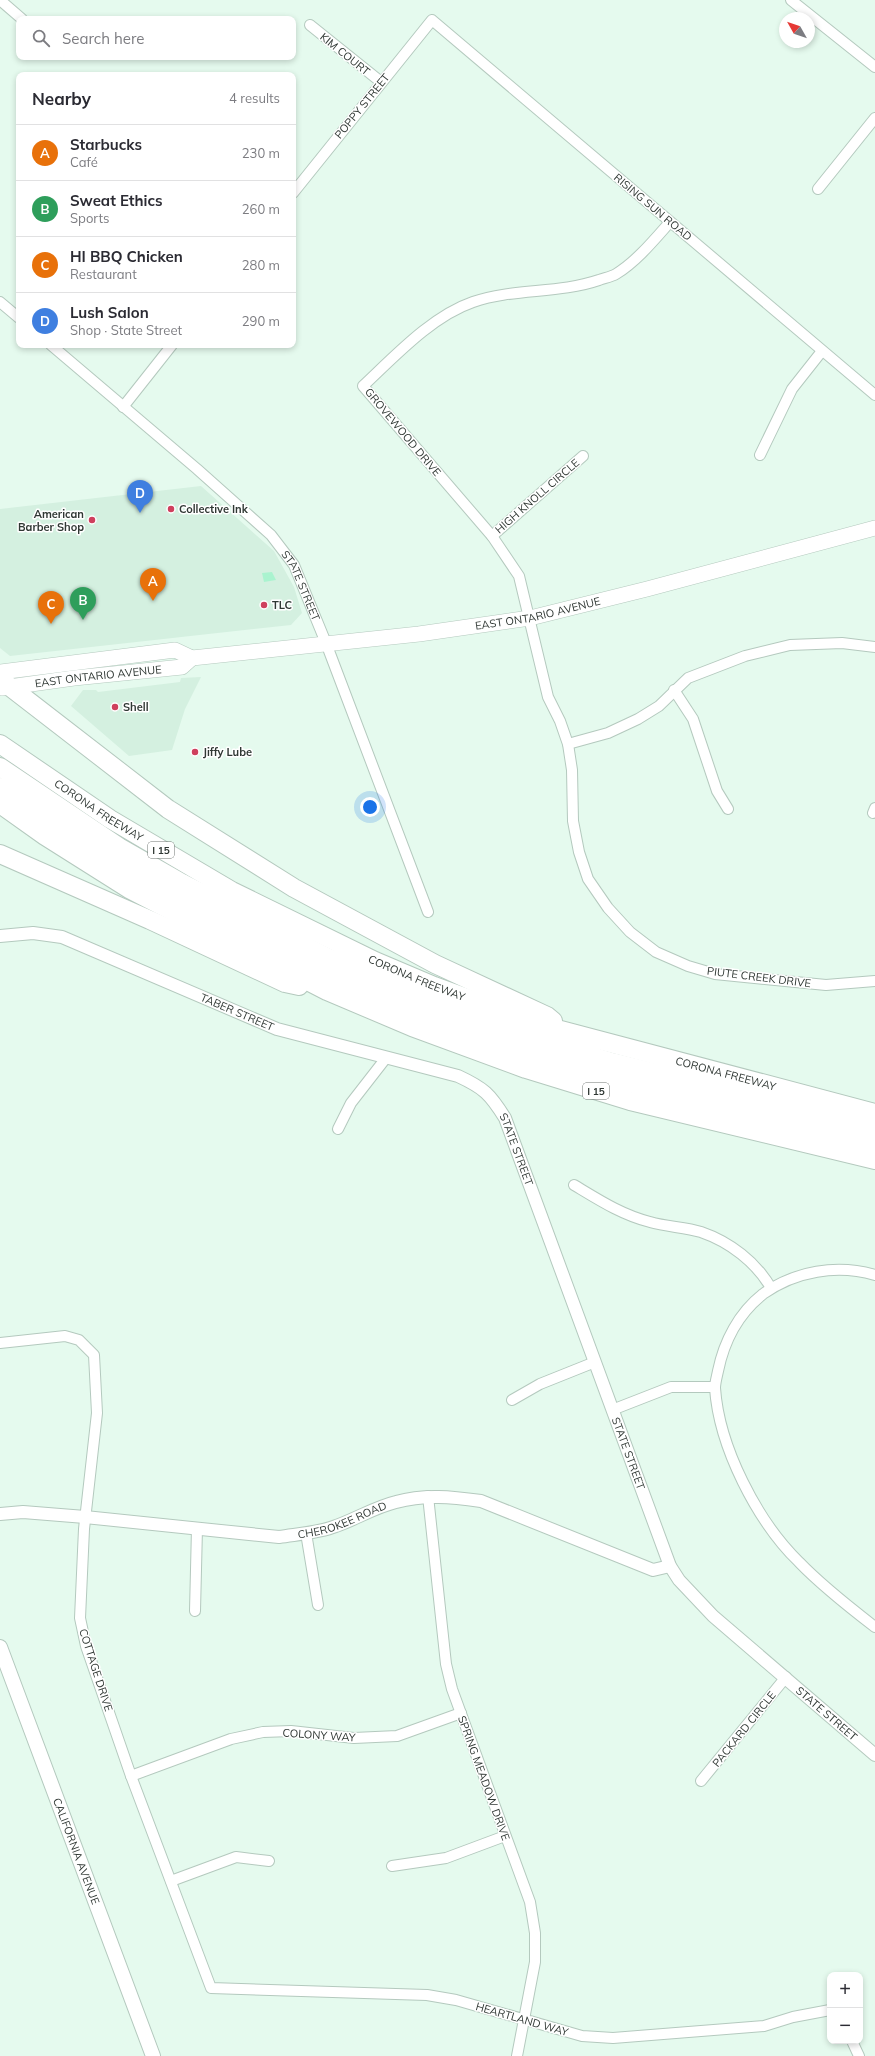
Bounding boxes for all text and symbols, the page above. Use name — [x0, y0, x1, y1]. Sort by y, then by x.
north arrow — [779, 12, 815, 48]
search box — [16, 16, 296, 60]
icon: search — [30, 27, 52, 49]
text: Search here — [62, 29, 144, 48]
street label: KIM COURT — [317, 30, 373, 79]
street label: POPPY STREET — [331, 70, 393, 141]
text: Nearby — [32, 88, 91, 109]
text: 4 results — [229, 90, 280, 106]
text: Starbucks — [70, 135, 142, 154]
text: A — [40, 145, 50, 161]
text: 230 m — [242, 145, 280, 161]
text: Café — [70, 154, 98, 170]
street label: RISING SUN ROAD — [611, 170, 695, 244]
text: Sweat Ethics — [70, 191, 163, 210]
text: B — [41, 201, 49, 217]
text: 260 m — [242, 201, 280, 217]
text: Sports — [70, 210, 109, 226]
text: HI BBQ Chicken — [70, 247, 183, 266]
text: C — [41, 257, 49, 273]
text: 280 m — [242, 257, 280, 273]
text: Restaurant — [70, 266, 137, 282]
text: Lush Salon — [70, 303, 149, 322]
text: D — [40, 313, 50, 329]
text: 290 m — [242, 313, 280, 329]
text: Shop · State Street — [70, 322, 182, 338]
street label: GROVEWOOD DRIVE — [362, 385, 444, 479]
street label: HIGH KNOLL CIRCLE — [492, 456, 582, 536]
pin: D — [127, 480, 153, 513]
place label: Collective Ink — [179, 502, 249, 516]
marker: Collective Ink — [166, 504, 176, 514]
place label: American Barber Shop — [18, 507, 84, 534]
marker: American Barber Shop — [87, 515, 97, 525]
street label: STATE STREET — [278, 548, 323, 623]
pin: A — [140, 568, 166, 601]
pin: B — [70, 587, 96, 620]
pin: C — [38, 591, 64, 624]
street label: EAST ONTARIO AVENUE — [474, 594, 602, 633]
place label: TLC — [272, 598, 293, 612]
marker: TLC — [259, 600, 269, 610]
street label: EAST ONTARIO AVENUE — [34, 662, 162, 690]
place label: Shell — [123, 700, 149, 714]
marker: Shell — [110, 702, 120, 712]
place label: Jiffy Lube — [203, 745, 252, 759]
marker: Jiffy Lube — [190, 747, 200, 757]
street label: CORONA FREEWAY — [52, 776, 146, 844]
your location — [360, 797, 380, 817]
road number: I 15 — [148, 842, 174, 858]
street label: CORONA FREEWAY — [366, 952, 467, 1004]
street label: PIUTE CREEK DRIVE — [706, 964, 812, 990]
street label: TABER STREET — [198, 990, 277, 1034]
street label: CORONA FREEWAY — [674, 1054, 778, 1094]
road number: I 15 — [583, 1083, 609, 1099]
street label: STATE STREET — [496, 1110, 536, 1188]
street label: STATE STREET — [609, 1415, 648, 1492]
street label: CHEROKEE ROAD — [297, 1498, 388, 1541]
street label: COTTAGE DRIVE — [76, 1627, 116, 1713]
street label: STATE STREET — [793, 1683, 860, 1744]
street label: PACKARD CIRCLE — [709, 1688, 779, 1770]
street label: SPRING MEADOW DRIVE — [455, 1714, 513, 1842]
street label: COLONY WAY — [282, 1725, 356, 1745]
street label: CALIFORNIA AVENUE — [50, 1796, 103, 1906]
map controls — [827, 1972, 863, 2044]
button: + — [827, 1972, 863, 2008]
street label: HEARTLAND WAY — [474, 1999, 570, 2039]
button: − — [827, 2008, 863, 2044]

